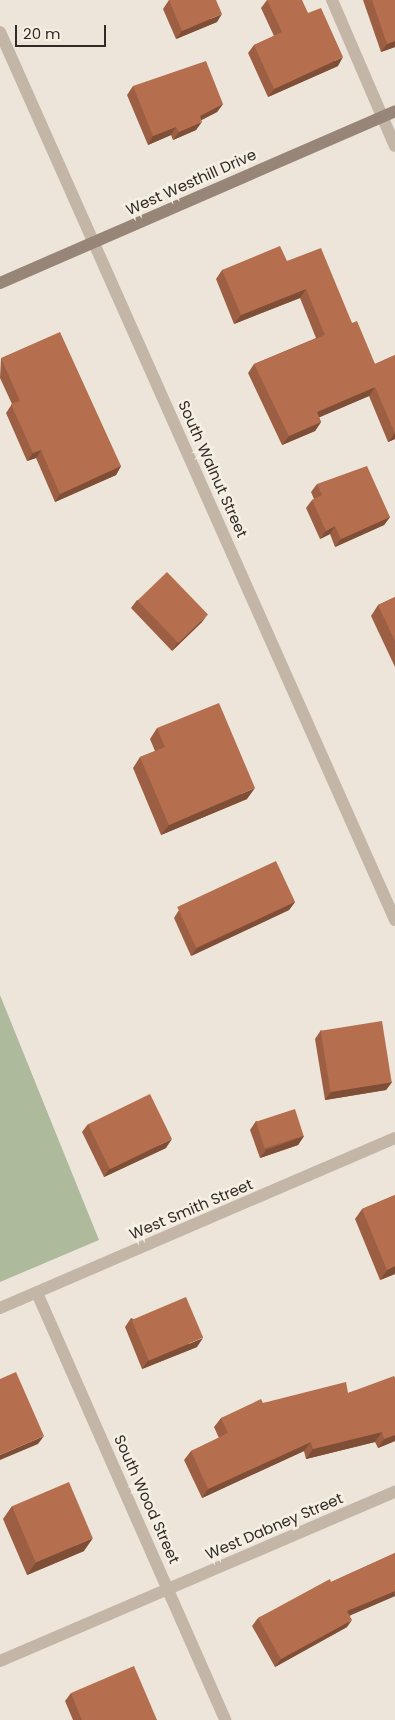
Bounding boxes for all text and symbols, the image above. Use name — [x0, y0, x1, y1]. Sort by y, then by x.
scale bar — [18, 15, 109, 47]
text: 20 m — [23, 23, 61, 44]
street label: West Westhill Drive — [123, 145, 259, 219]
street label: South Walnut Street — [175, 398, 251, 540]
street label: West Smith Street — [127, 1175, 255, 1243]
street label: South Wood Street — [111, 1432, 183, 1566]
street label: West Dabney Street — [203, 1489, 345, 1563]

